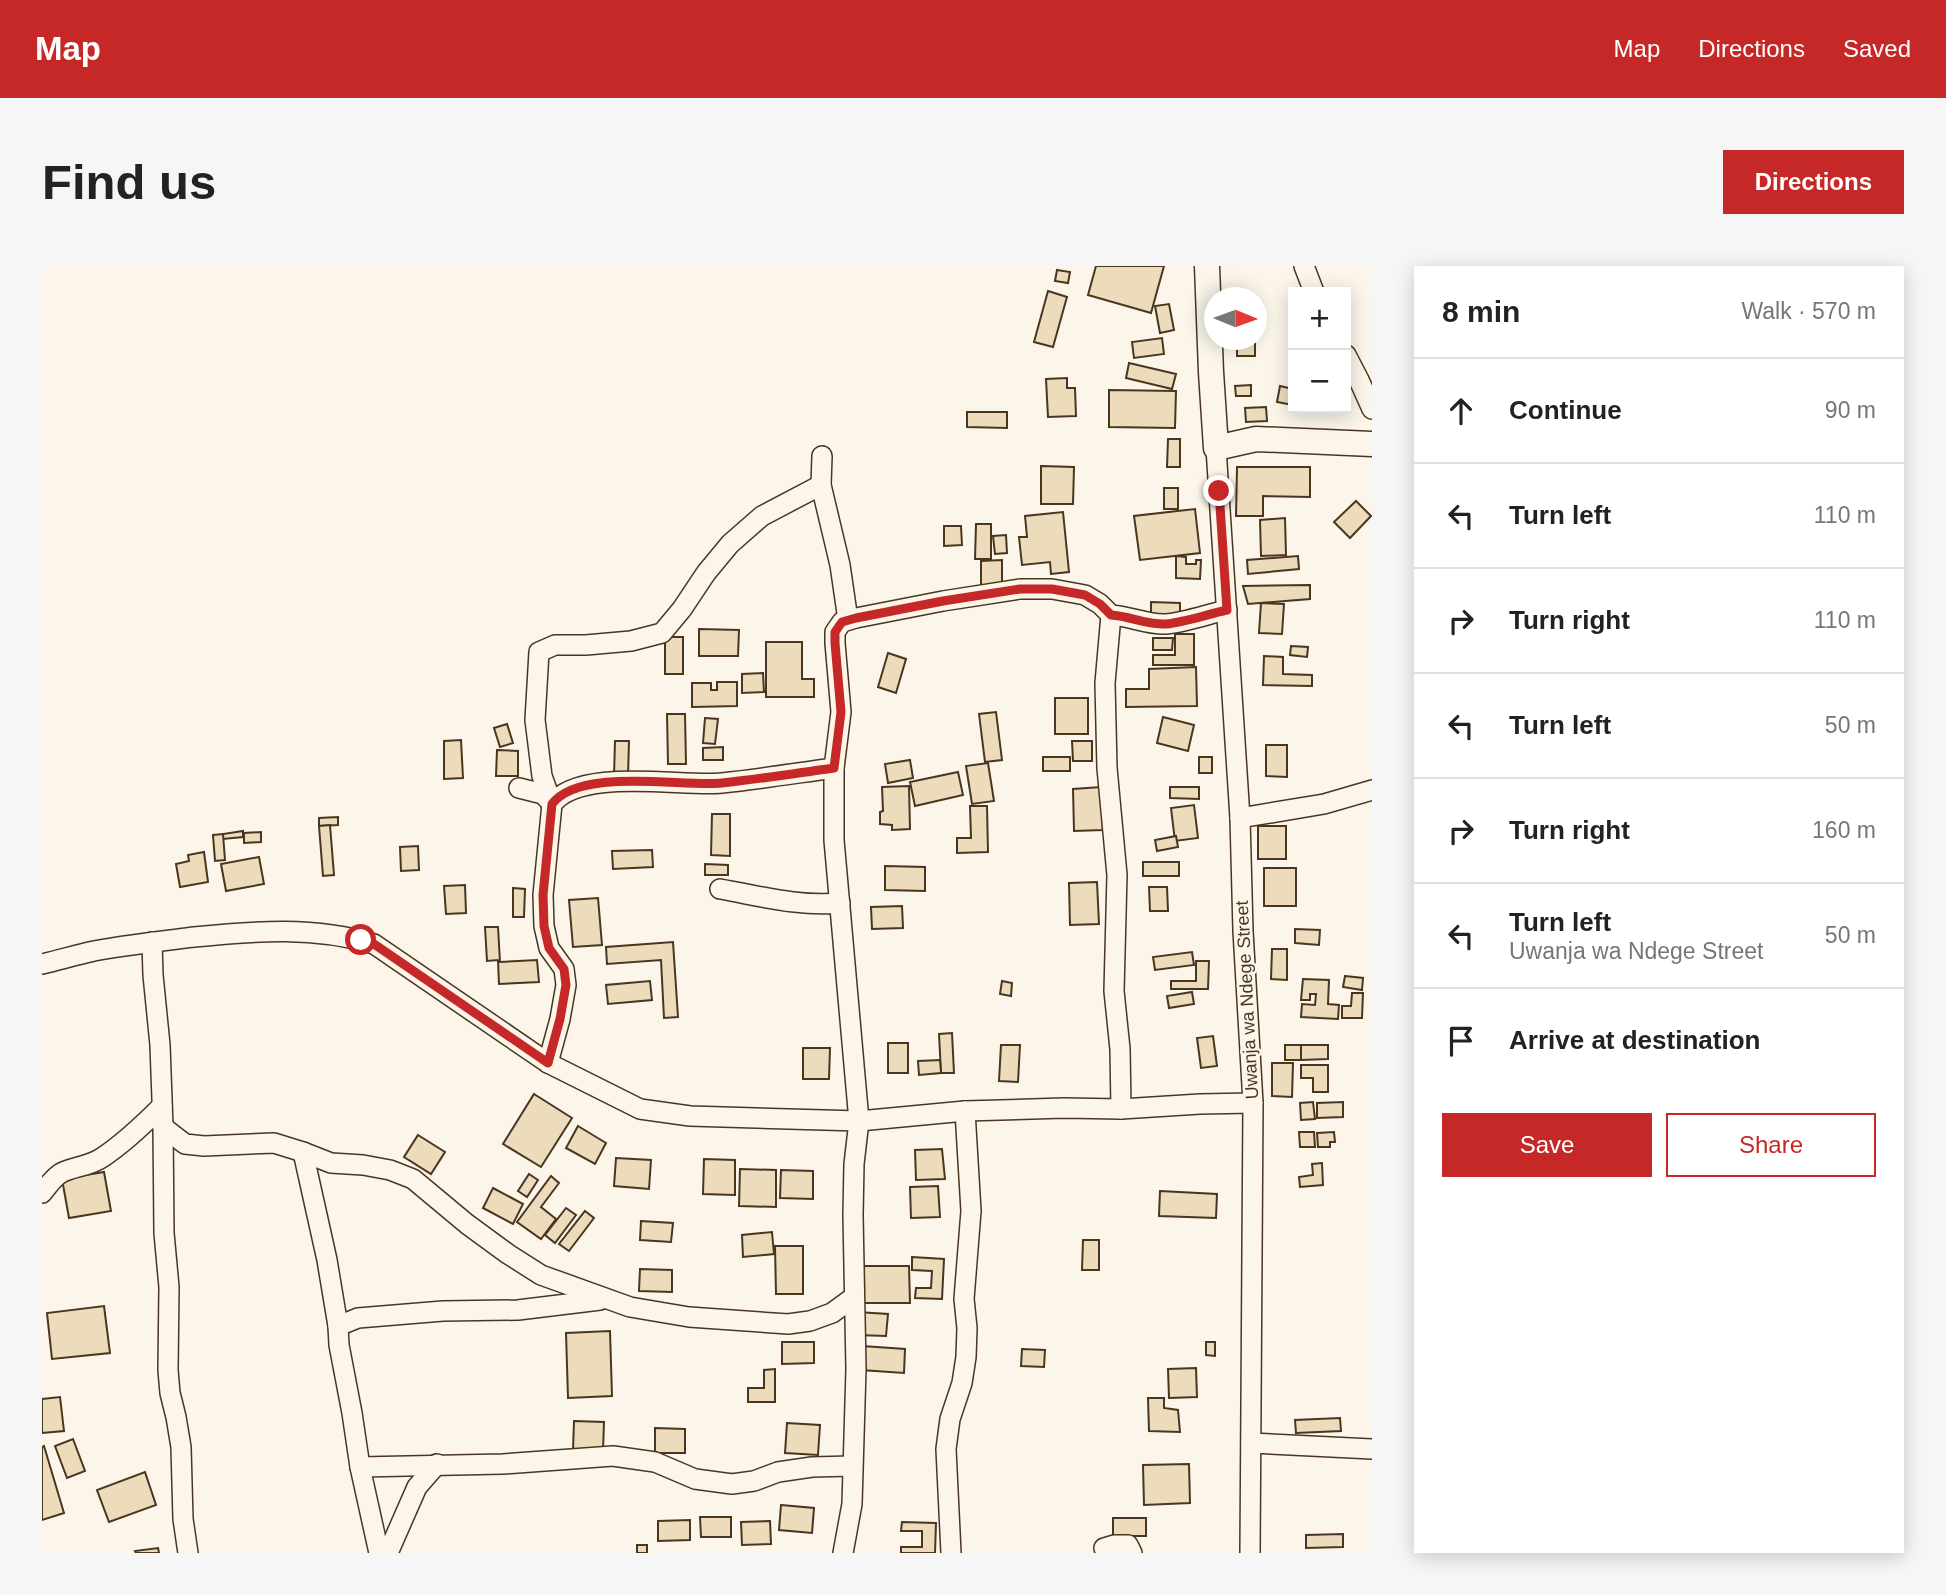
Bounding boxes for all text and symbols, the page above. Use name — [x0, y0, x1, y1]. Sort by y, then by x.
text: Map — [35, 30, 101, 67]
text: Map — [1614, 35, 1660, 62]
text: Directions — [1698, 35, 1805, 62]
text: Saved — [1843, 35, 1911, 62]
button: Directions — [1723, 150, 1904, 214]
text: Find us — [42, 155, 216, 209]
north arrow — [1204, 287, 1267, 350]
map controls — [1288, 287, 1351, 413]
button: + — [1288, 287, 1351, 350]
text: 8 min — [1442, 295, 1520, 328]
text: Walk · 570 m — [1741, 298, 1876, 324]
button: − — [1288, 350, 1351, 413]
icon: ahead — [1442, 392, 1480, 430]
text: Continue — [1509, 395, 1622, 425]
text: 90 m — [1825, 397, 1876, 423]
route end — [1203, 475, 1234, 506]
icon: left — [1442, 497, 1480, 535]
text: Turn left — [1509, 500, 1611, 530]
text: 110 m — [1814, 502, 1876, 528]
icon: right — [1442, 602, 1480, 640]
text: Turn right — [1509, 605, 1630, 635]
text: 110 m — [1814, 607, 1876, 633]
icon: left — [1442, 707, 1480, 745]
text: Turn left — [1509, 710, 1611, 740]
text: 50 m — [1825, 712, 1876, 738]
icon: right — [1442, 812, 1480, 850]
text: Turn right — [1509, 815, 1630, 845]
text: 160 m — [1812, 817, 1876, 843]
street label: Uwanja wa Ndege Street — [1232, 900, 1262, 1100]
text: Turn left — [1509, 907, 1611, 937]
icon: left — [1442, 917, 1480, 955]
text: 50 m — [1825, 922, 1876, 948]
route start — [345, 924, 376, 955]
text: Uwanja wa Ndege Street — [1509, 938, 1763, 964]
icon: arrive — [1442, 1022, 1480, 1060]
text: Arrive at destination — [1509, 1025, 1760, 1055]
button: Save — [1442, 1113, 1652, 1177]
button: Share — [1666, 1113, 1876, 1177]

